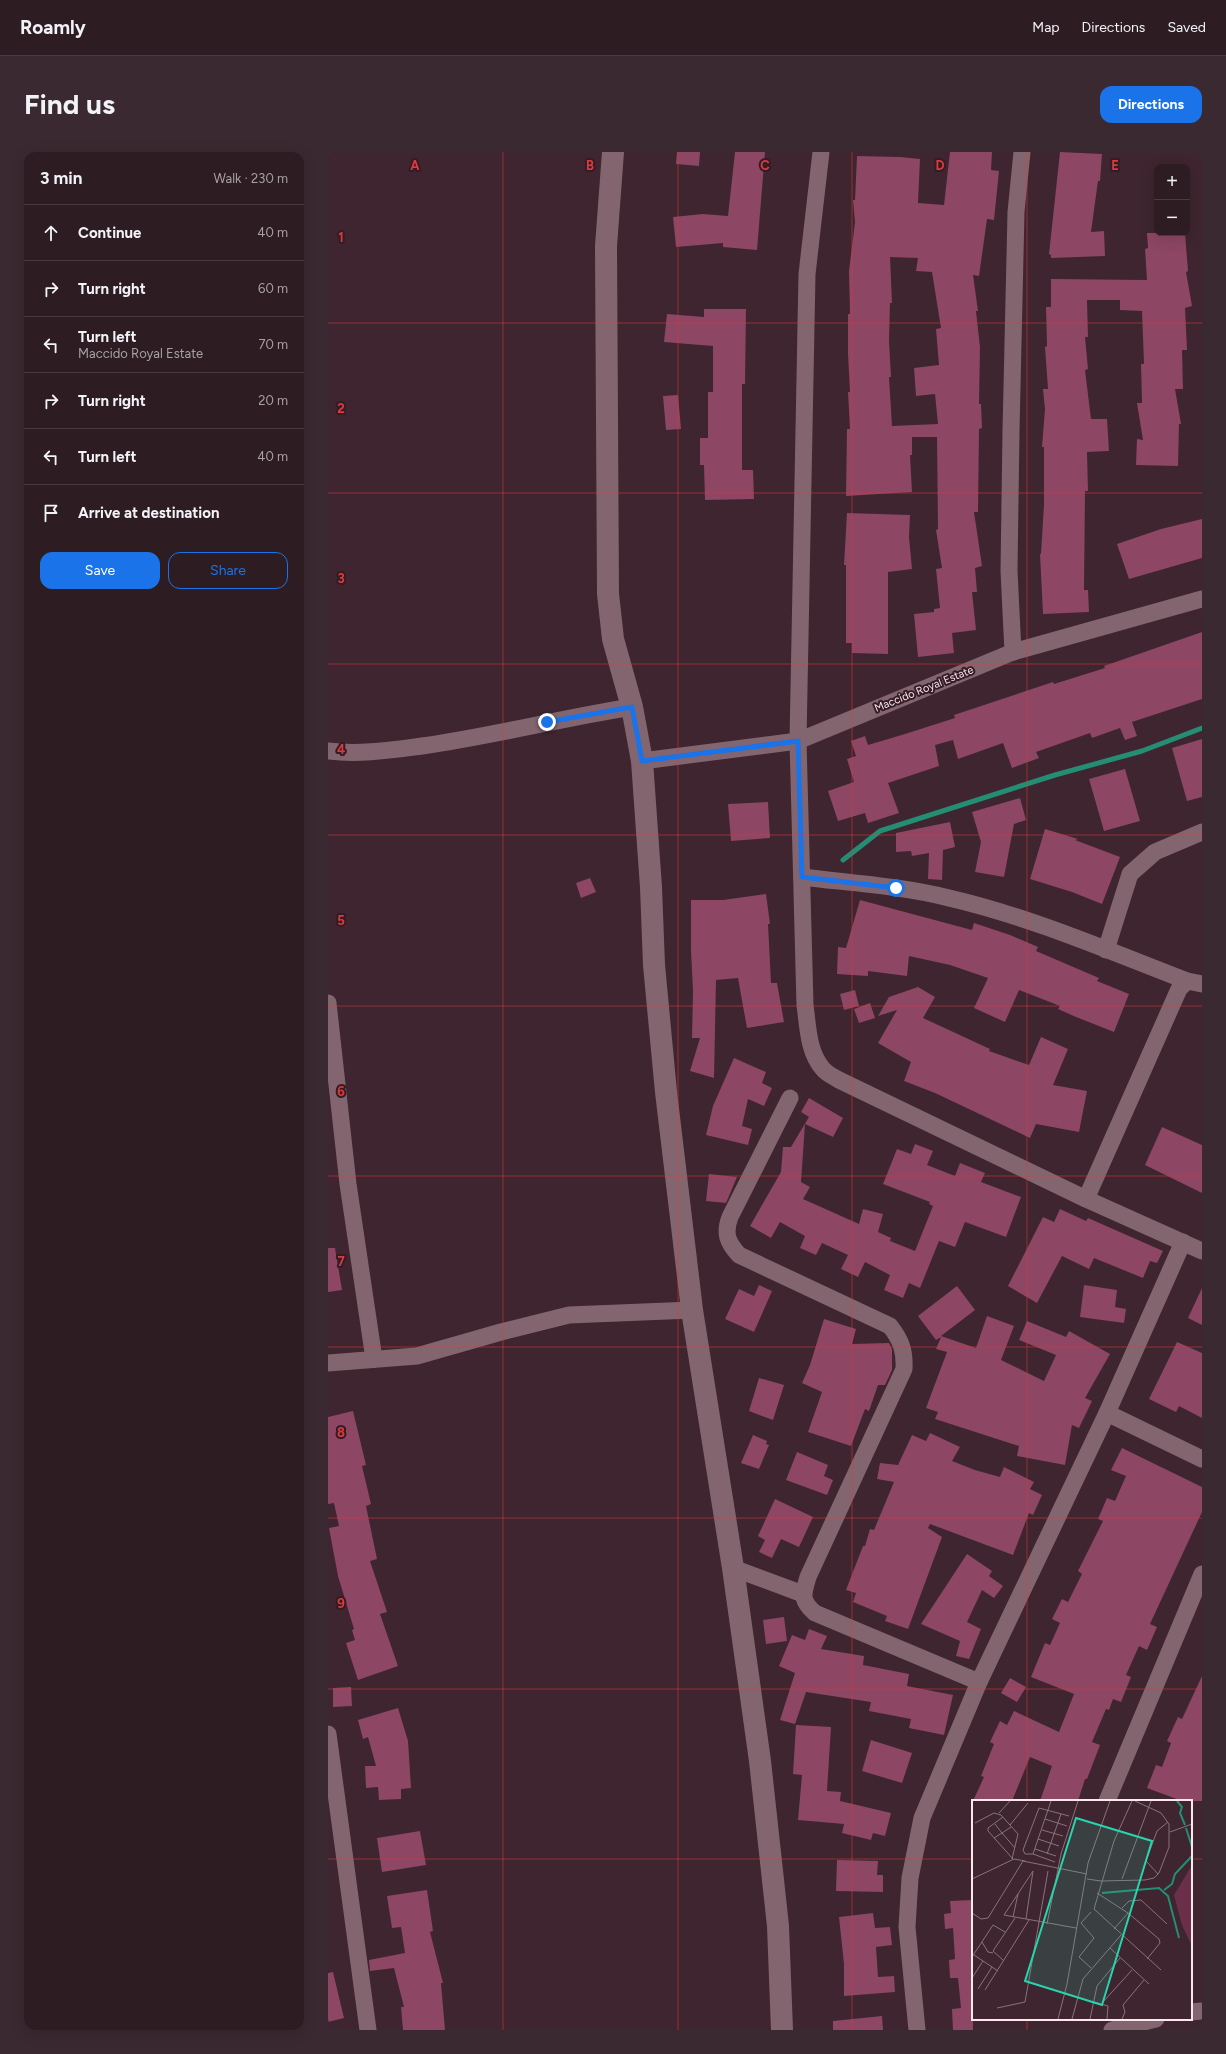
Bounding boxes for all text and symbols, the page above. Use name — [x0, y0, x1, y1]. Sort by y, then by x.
text: Roamly — [20, 16, 86, 39]
text: Map — [1032, 19, 1060, 36]
text: Directions — [1082, 19, 1145, 36]
text: Saved — [1167, 19, 1206, 36]
button: Directions — [1100, 86, 1202, 123]
text: Find us — [24, 87, 115, 121]
text: A — [410, 158, 420, 173]
text: B — [586, 158, 594, 173]
text: C — [760, 158, 770, 173]
text: D — [935, 158, 945, 173]
text: E — [1111, 158, 1119, 173]
map controls — [1154, 164, 1190, 236]
button: + — [1154, 164, 1190, 200]
text: 3 min — [40, 168, 82, 188]
text: Walk · 230 m — [214, 171, 288, 186]
button: − — [1154, 200, 1190, 236]
icon: ahead — [40, 222, 62, 244]
text: Continue — [78, 224, 141, 242]
text: 40 m — [257, 225, 288, 240]
text: 1 — [338, 230, 344, 245]
icon: right — [40, 278, 62, 300]
text: Turn right — [78, 280, 146, 298]
text: 60 m — [258, 281, 288, 296]
text: Turn left — [78, 328, 136, 346]
icon: left — [40, 334, 62, 356]
text: 70 m — [258, 337, 288, 352]
text: Maccido Royal Estate — [78, 346, 203, 361]
icon: right — [40, 390, 62, 412]
text: Turn right — [78, 392, 146, 410]
text: 20 m — [258, 393, 288, 408]
text: 2 — [337, 401, 345, 416]
icon: left — [40, 446, 62, 468]
text: Turn left — [78, 448, 136, 466]
text: 40 m — [257, 449, 288, 464]
icon: arrive — [40, 502, 62, 524]
text: Arrive at destination — [78, 504, 219, 522]
button: Save — [40, 552, 160, 589]
button: Share — [168, 552, 288, 589]
text: 3 — [337, 571, 345, 586]
street label: Maccido Royal Estate — [872, 663, 976, 715]
route end — [538, 713, 556, 731]
text: 4 — [337, 742, 345, 757]
route start — [887, 879, 905, 897]
text: 5 — [337, 913, 345, 928]
text: 6 — [337, 1084, 345, 1099]
text: 7 — [337, 1254, 345, 1269]
text: 8 — [337, 1425, 345, 1440]
text: 9 — [337, 1596, 345, 1611]
inset map — [972, 1800, 1192, 2020]

